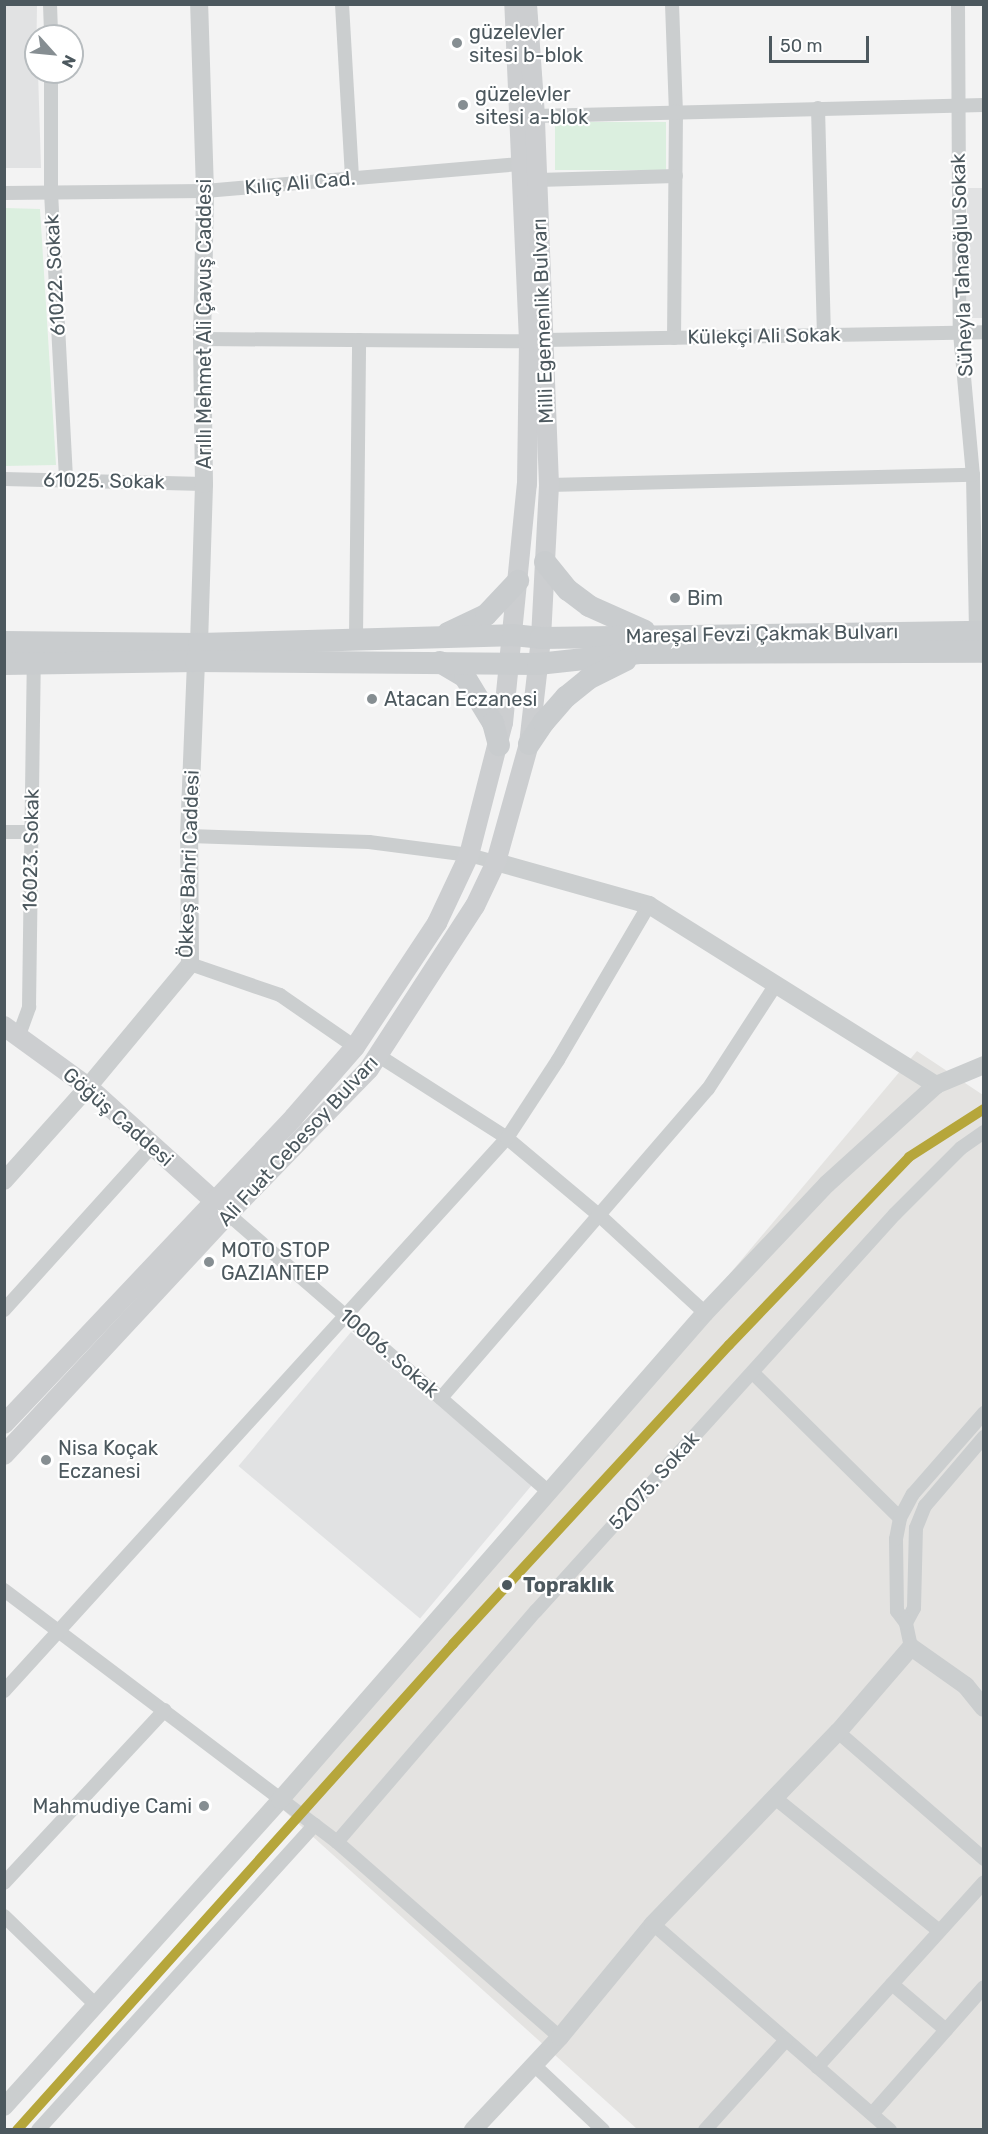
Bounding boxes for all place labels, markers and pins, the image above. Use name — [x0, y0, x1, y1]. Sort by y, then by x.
place label: güzelevler sitesi b-blok — [469, 20, 583, 67]
marker: güzelevler sitesi b-blok — [450, 36, 464, 50]
place label: güzelevler sitesi a-blok — [475, 82, 588, 129]
marker: güzelevler sitesi a-blok — [456, 98, 470, 112]
place label: Bim — [687, 586, 723, 610]
marker: Bim — [668, 591, 682, 605]
place label: Atacan Eczanesi — [384, 687, 537, 711]
marker: Atacan Eczanesi — [365, 692, 379, 706]
place label: MOTO STOP GAZIANTEP — [221, 1238, 330, 1285]
marker: MOTO STOP GAZIANTEP — [202, 1255, 216, 1269]
place label: Nisa Koçak Eczanesi — [58, 1436, 158, 1483]
marker: Nisa Koçak Eczanesi — [39, 1453, 53, 1467]
place label: Topraklık — [523, 1573, 614, 1597]
marker: Topraklık — [496, 1574, 518, 1596]
place label: Mahmudiye Cami — [33, 1794, 192, 1818]
marker: Mahmudiye Cami — [197, 1799, 211, 1813]

